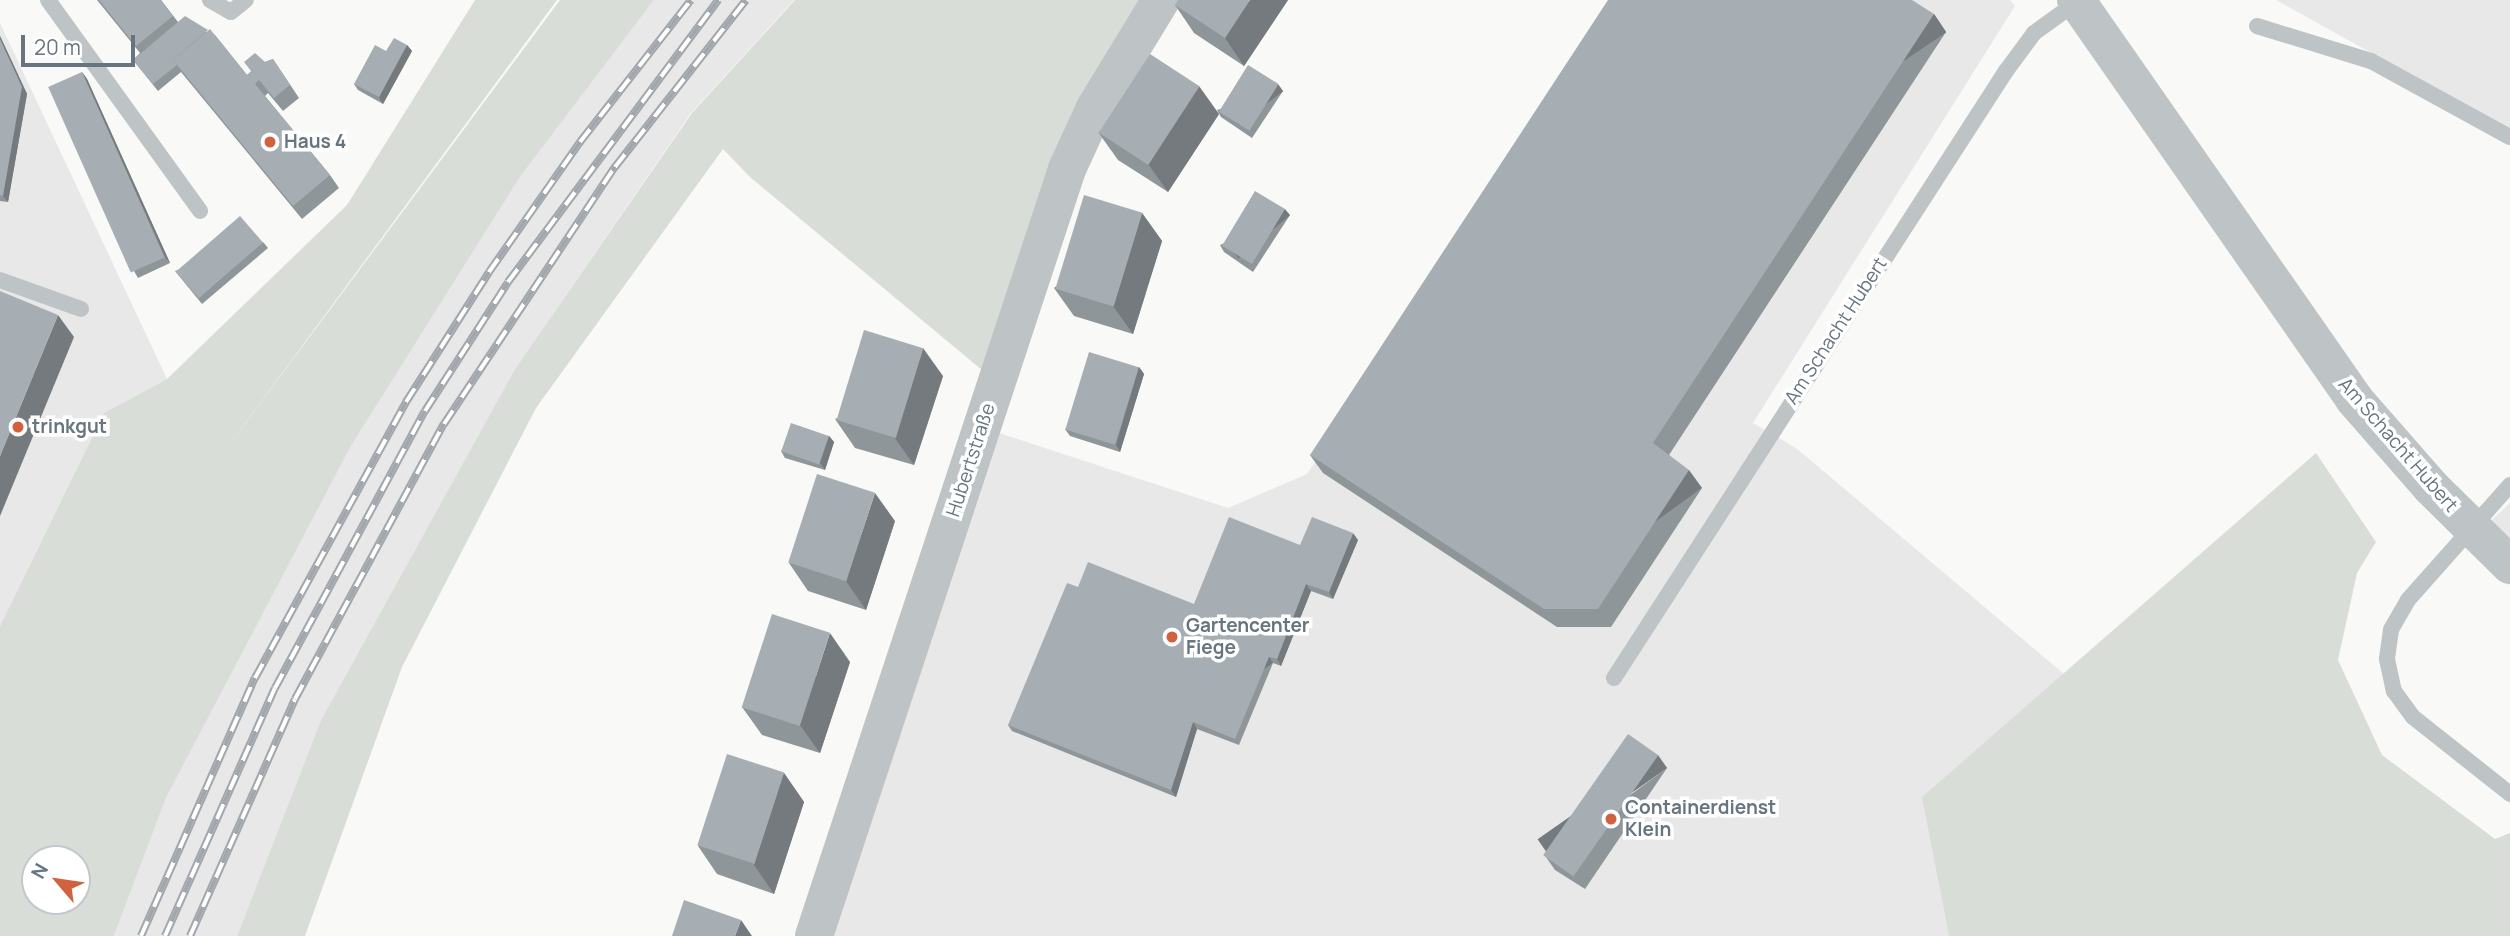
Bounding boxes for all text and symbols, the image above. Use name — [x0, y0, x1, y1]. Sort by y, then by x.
scale bar — [24, 21, 138, 65]
text: 20 m — [34, 33, 81, 61]
place label: Haus 4 — [284, 131, 346, 153]
marker: Haus 4 — [262, 134, 278, 150]
street label: Am Schacht Hubert — [1780, 253, 1892, 409]
street label: Am Schacht Hubert — [2334, 373, 2462, 517]
street label: Hubertstraße — [942, 400, 1000, 520]
place label: trinkgut — [32, 416, 107, 438]
marker: trinkgut — [10, 419, 26, 435]
place label: Gartencenter Fiege — [1186, 615, 1309, 659]
marker: Gartencenter Fiege — [1164, 629, 1180, 645]
place label: Containerdienst Klein — [1625, 797, 1776, 841]
marker: Containerdienst Klein — [1603, 811, 1619, 827]
north arrow — [21, 845, 91, 915]
text: N — [25, 859, 54, 883]

